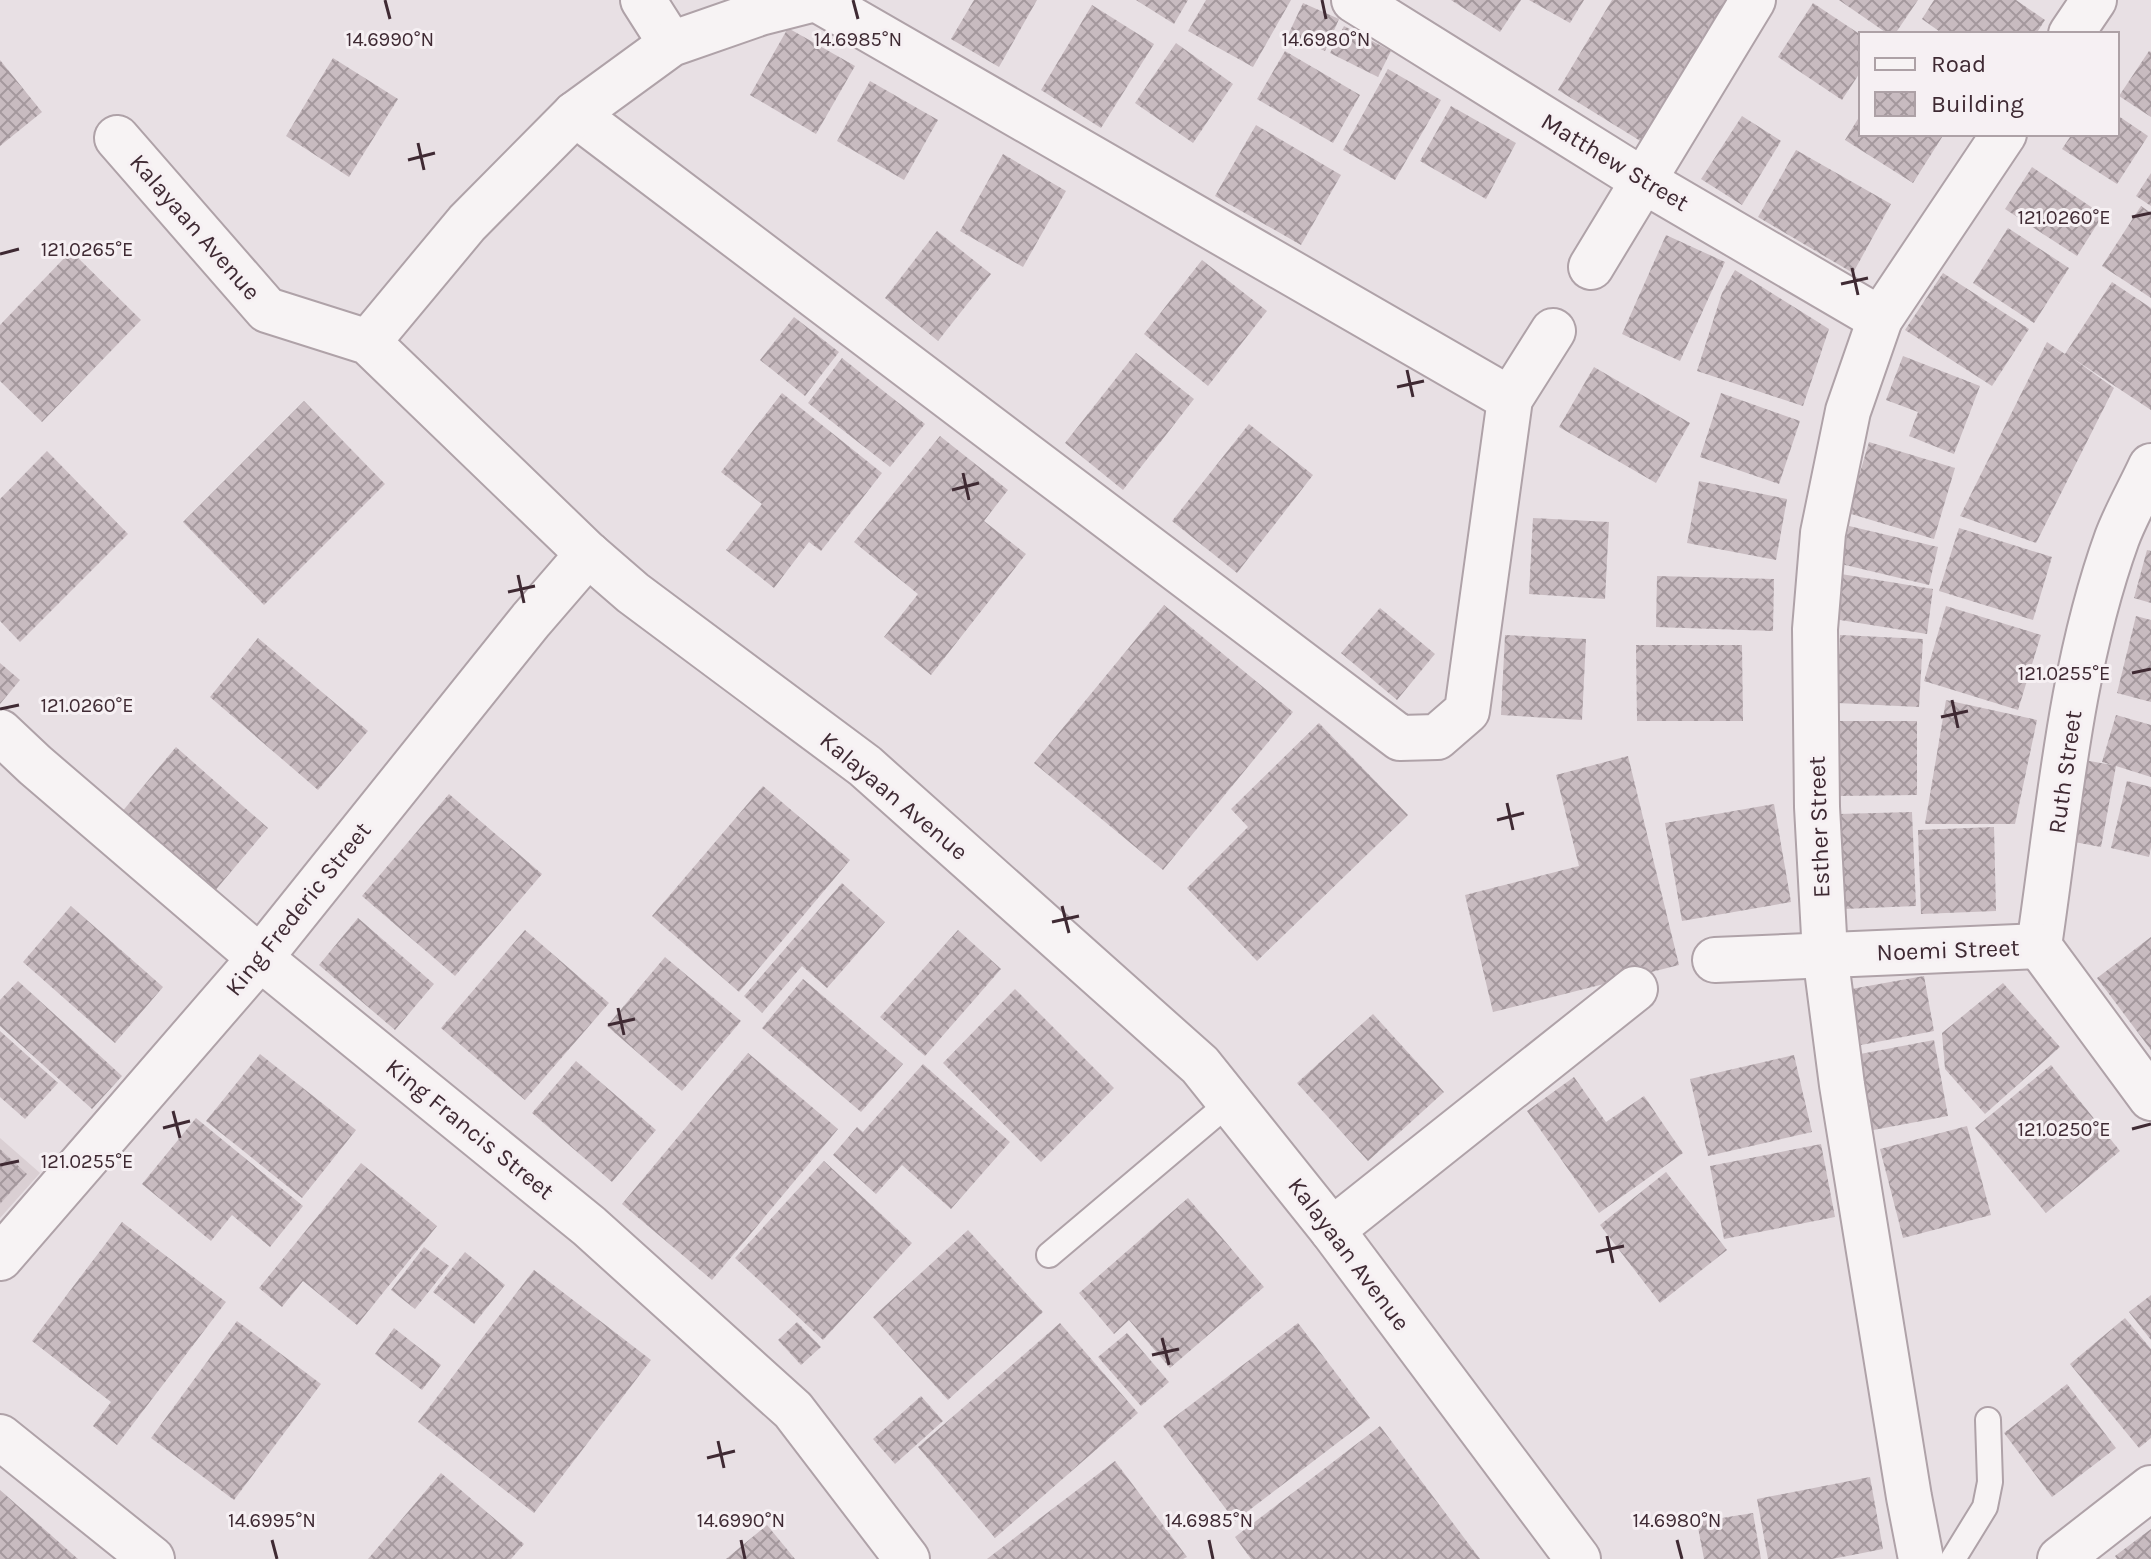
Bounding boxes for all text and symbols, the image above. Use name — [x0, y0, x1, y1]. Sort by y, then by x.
text: 14.6990°N — [346, 28, 434, 51]
text: 14.6985°N — [814, 28, 902, 51]
text: 14.6980°N — [1281, 28, 1371, 51]
legend — [1859, 32, 2119, 136]
text: Road — [1931, 50, 1986, 78]
text: Building — [1931, 90, 2024, 118]
street label: Matthew Street — [1536, 107, 1694, 217]
street label: Kalayaan Avenue — [124, 148, 266, 306]
text: 121.0260°E — [2017, 206, 2111, 229]
text: 121.0265°E — [41, 238, 133, 261]
text: 121.0255°E — [2018, 662, 2110, 685]
text: 121.0260°E — [40, 694, 134, 717]
street label: Ruth Street — [2042, 708, 2088, 836]
street label: Kalayaan Avenue — [814, 726, 974, 866]
street label: Esther Street — [1803, 755, 1835, 899]
street label: King Frederic Street — [219, 816, 377, 1002]
street label: Noemi Street — [1876, 934, 2020, 966]
street label: King Francis Street — [380, 1053, 560, 1205]
text: 121.0250°E — [2017, 1118, 2111, 1141]
text: 121.0255°E — [41, 1150, 133, 1173]
street label: Kalayaan Avenue — [1282, 1172, 1416, 1336]
text: 14.6995°N — [228, 1509, 316, 1532]
text: 14.6990°N — [697, 1509, 785, 1532]
text: 14.6985°N — [1165, 1509, 1253, 1532]
text: 14.6980°N — [1632, 1509, 1722, 1532]

